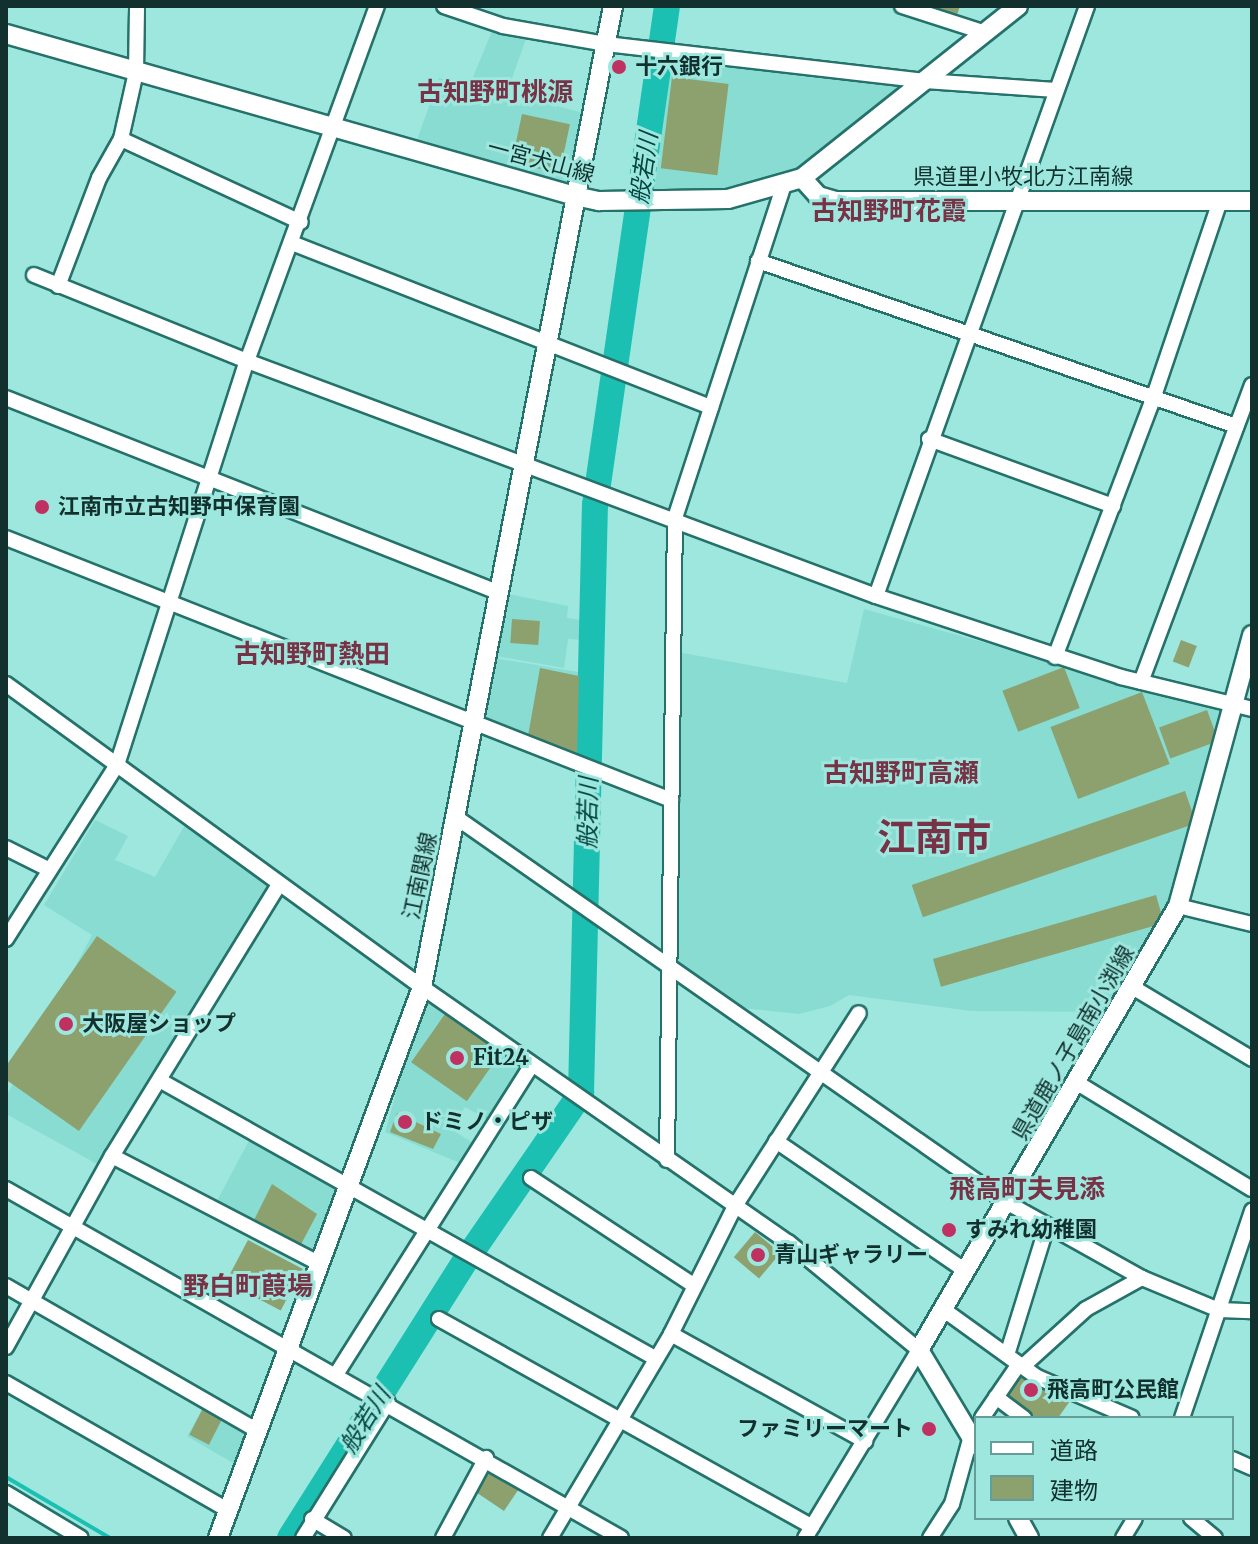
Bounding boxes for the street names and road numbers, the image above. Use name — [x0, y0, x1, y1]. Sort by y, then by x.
street label: 一宮犬山線 — [484, 134, 598, 188]
street label: 県道里小牧北方江南線 — [913, 164, 1133, 190]
street label: 江南関線 — [398, 830, 442, 922]
street label: 県道鹿ノ子島南小渕線 — [1007, 941, 1139, 1145]

